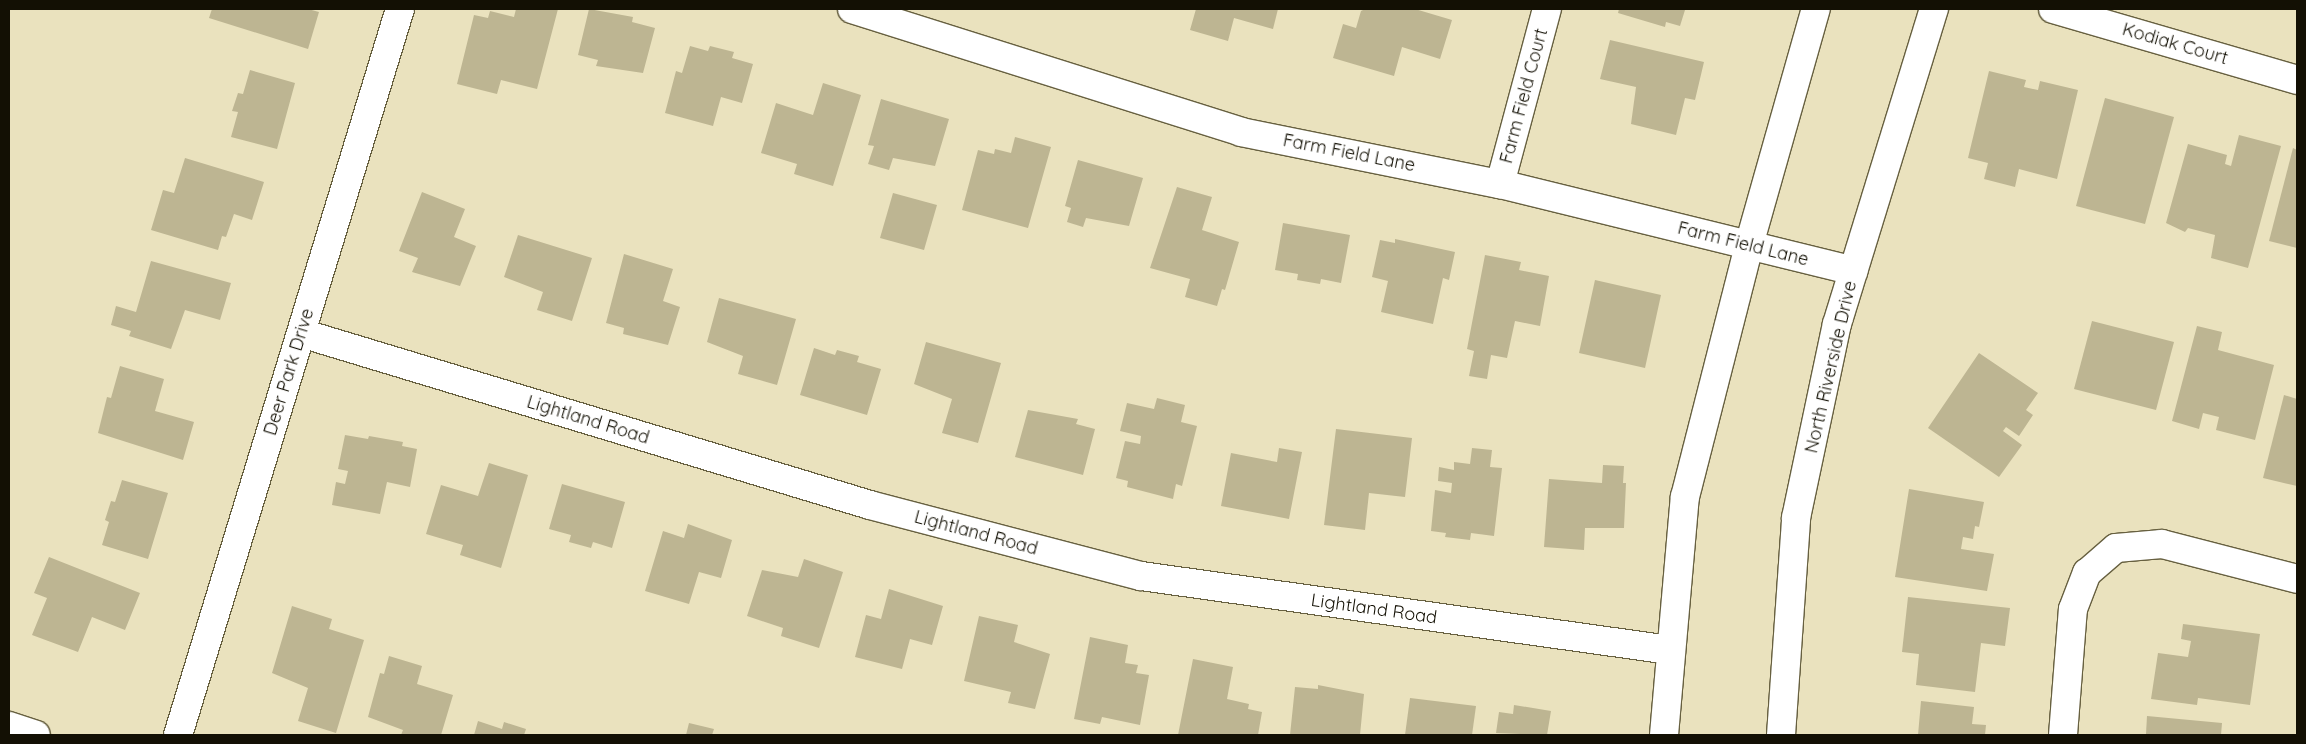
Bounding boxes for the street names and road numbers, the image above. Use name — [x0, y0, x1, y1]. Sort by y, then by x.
street label: Kodiak Court — [2120, 19, 2230, 69]
street label: Farm Field Court — [1496, 26, 1552, 166]
street label: Farm Field Lane — [1281, 130, 1417, 176]
street label: Farm Field Lane — [1675, 217, 1811, 271]
street label: North Riverside Drive — [1801, 279, 1861, 455]
street label: Deer Park Drive — [259, 306, 319, 438]
street label: Lightland Road — [524, 391, 652, 449]
street label: Lightland Road — [912, 506, 1040, 560]
street label: Lightland Road — [1310, 589, 1438, 629]

